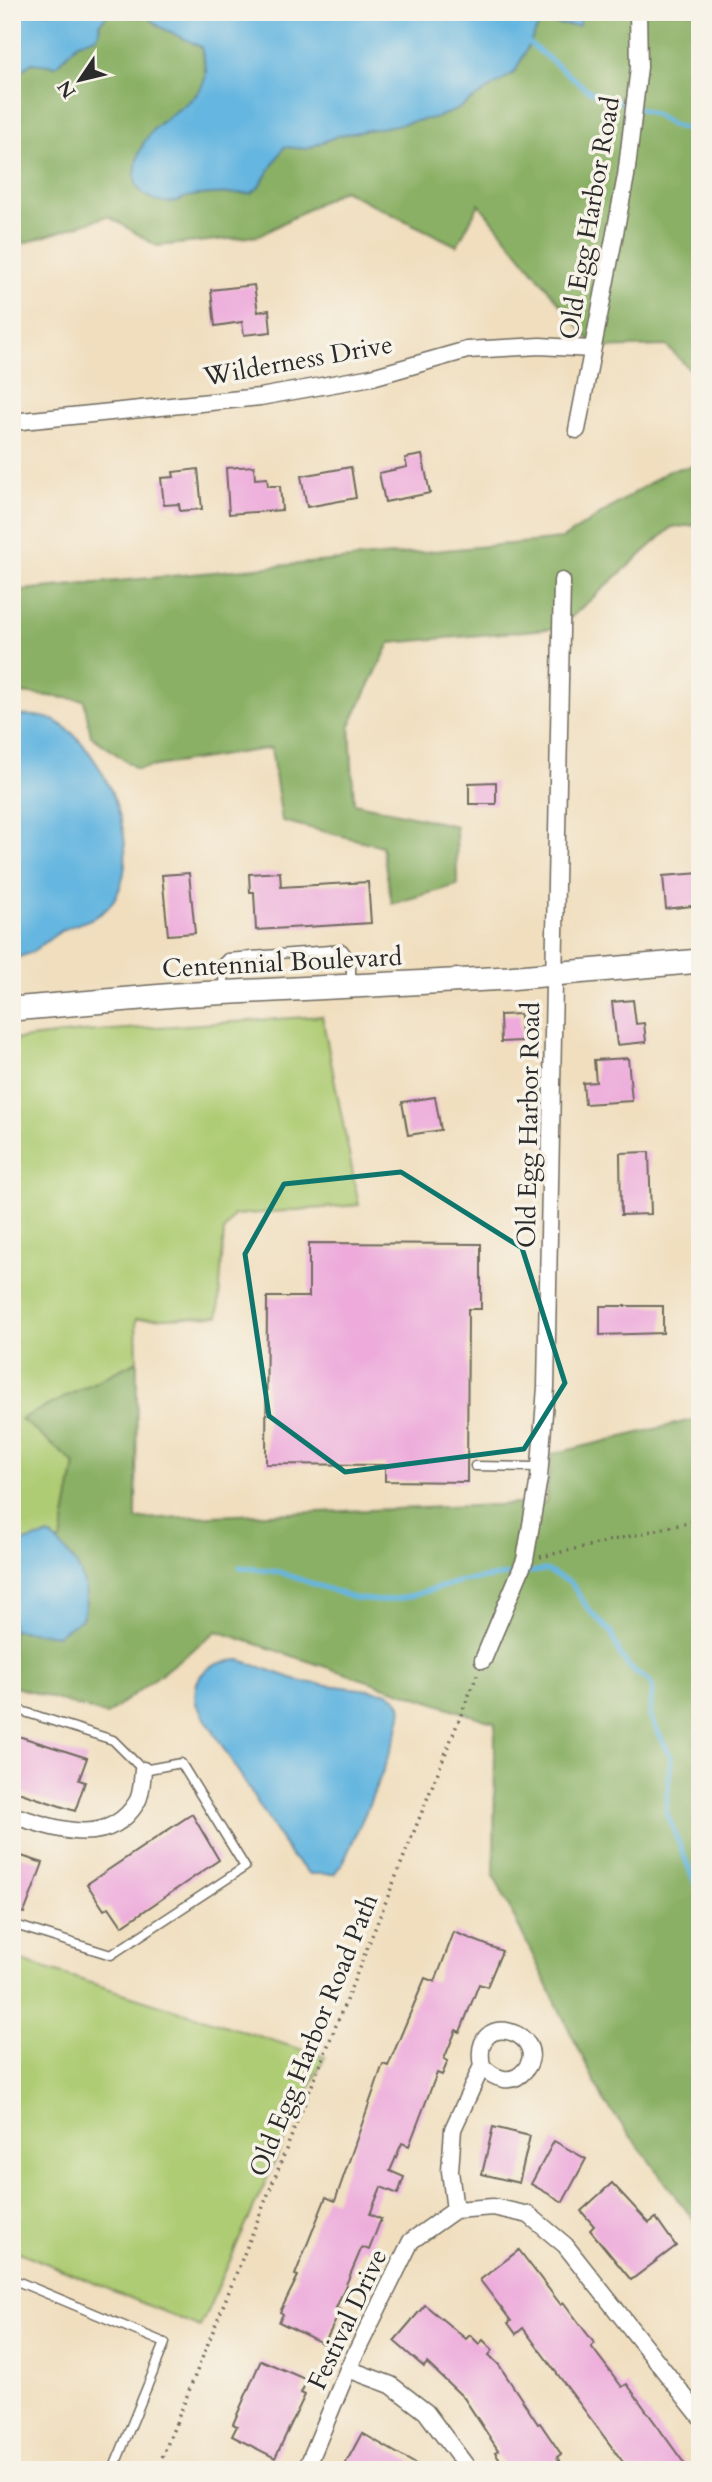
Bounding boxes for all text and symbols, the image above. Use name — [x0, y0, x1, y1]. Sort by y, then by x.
north arrow — [46, 46, 116, 116]
text: N — [51, 75, 82, 103]
street label: Old Egg Harbor Road — [551, 94, 628, 342]
street label: Wilderness Drive — [200, 327, 395, 395]
street label: Centennial Boulevard — [161, 939, 403, 986]
street label: Old Egg Harbor Road — [509, 1001, 548, 1248]
street label: Old Egg Harbor Road Path — [241, 1889, 386, 2182]
street label: Festival Drive — [300, 2243, 395, 2395]

